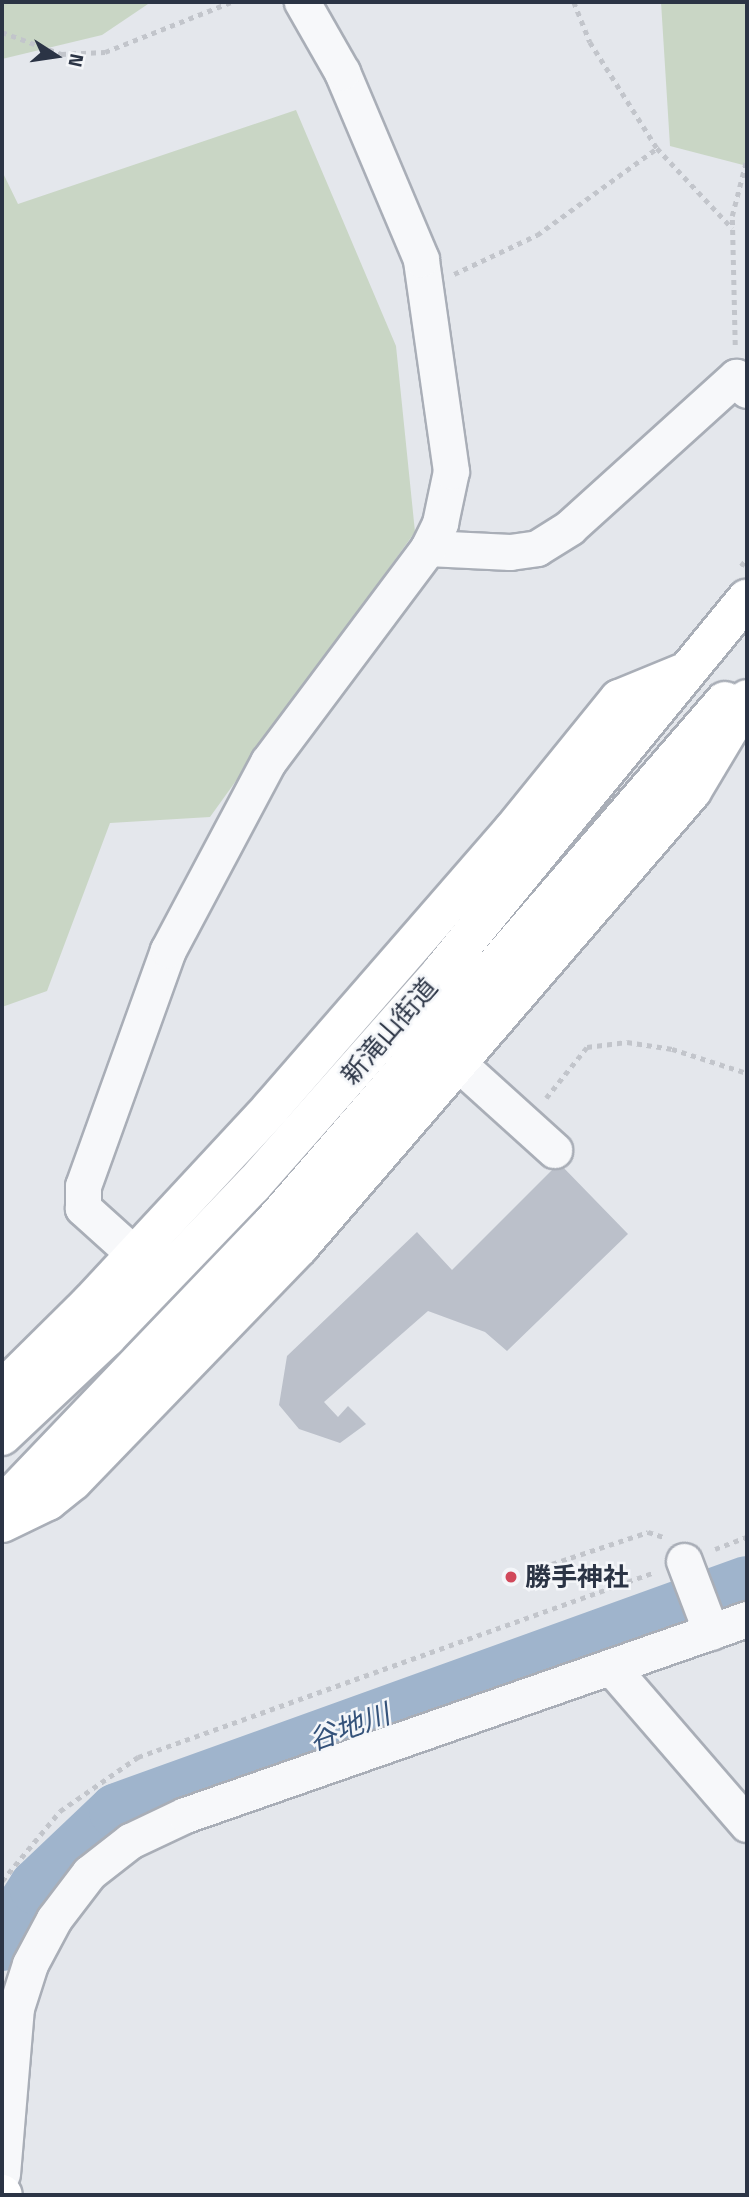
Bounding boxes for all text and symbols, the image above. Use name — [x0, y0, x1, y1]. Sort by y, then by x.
north arrow — [21, 21, 91, 91]
text: N — [61, 51, 93, 70]
street label: 新滝山街道 — [335, 972, 443, 1090]
place label: 勝手神社 — [525, 1561, 629, 1593]
marker: 勝手神社 — [503, 1569, 519, 1585]
water label: 谷地川 — [304, 1697, 394, 1757]

